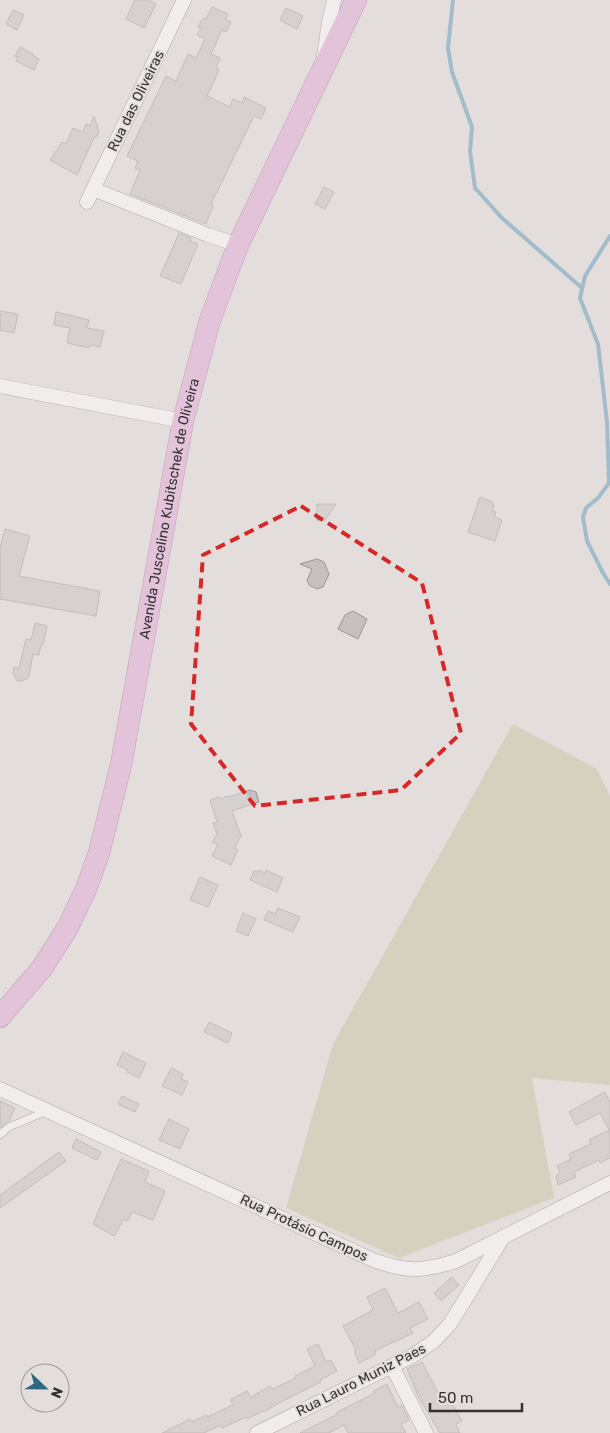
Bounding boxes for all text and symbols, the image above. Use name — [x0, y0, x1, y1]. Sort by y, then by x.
street label: Rua das Oliveiras — [104, 48, 168, 154]
street label: Avenida Juscelino Kubitschek de Oliveira — [135, 376, 203, 640]
street label: Rua Protásio Campos — [237, 1191, 371, 1265]
street label: Rua Lauro Muniz Paes — [293, 1340, 429, 1420]
north arrow — [20, 1363, 70, 1413]
scale bar — [430, 1380, 522, 1412]
text: N — [47, 1385, 66, 1401]
text: 50 m — [438, 1389, 473, 1407]

